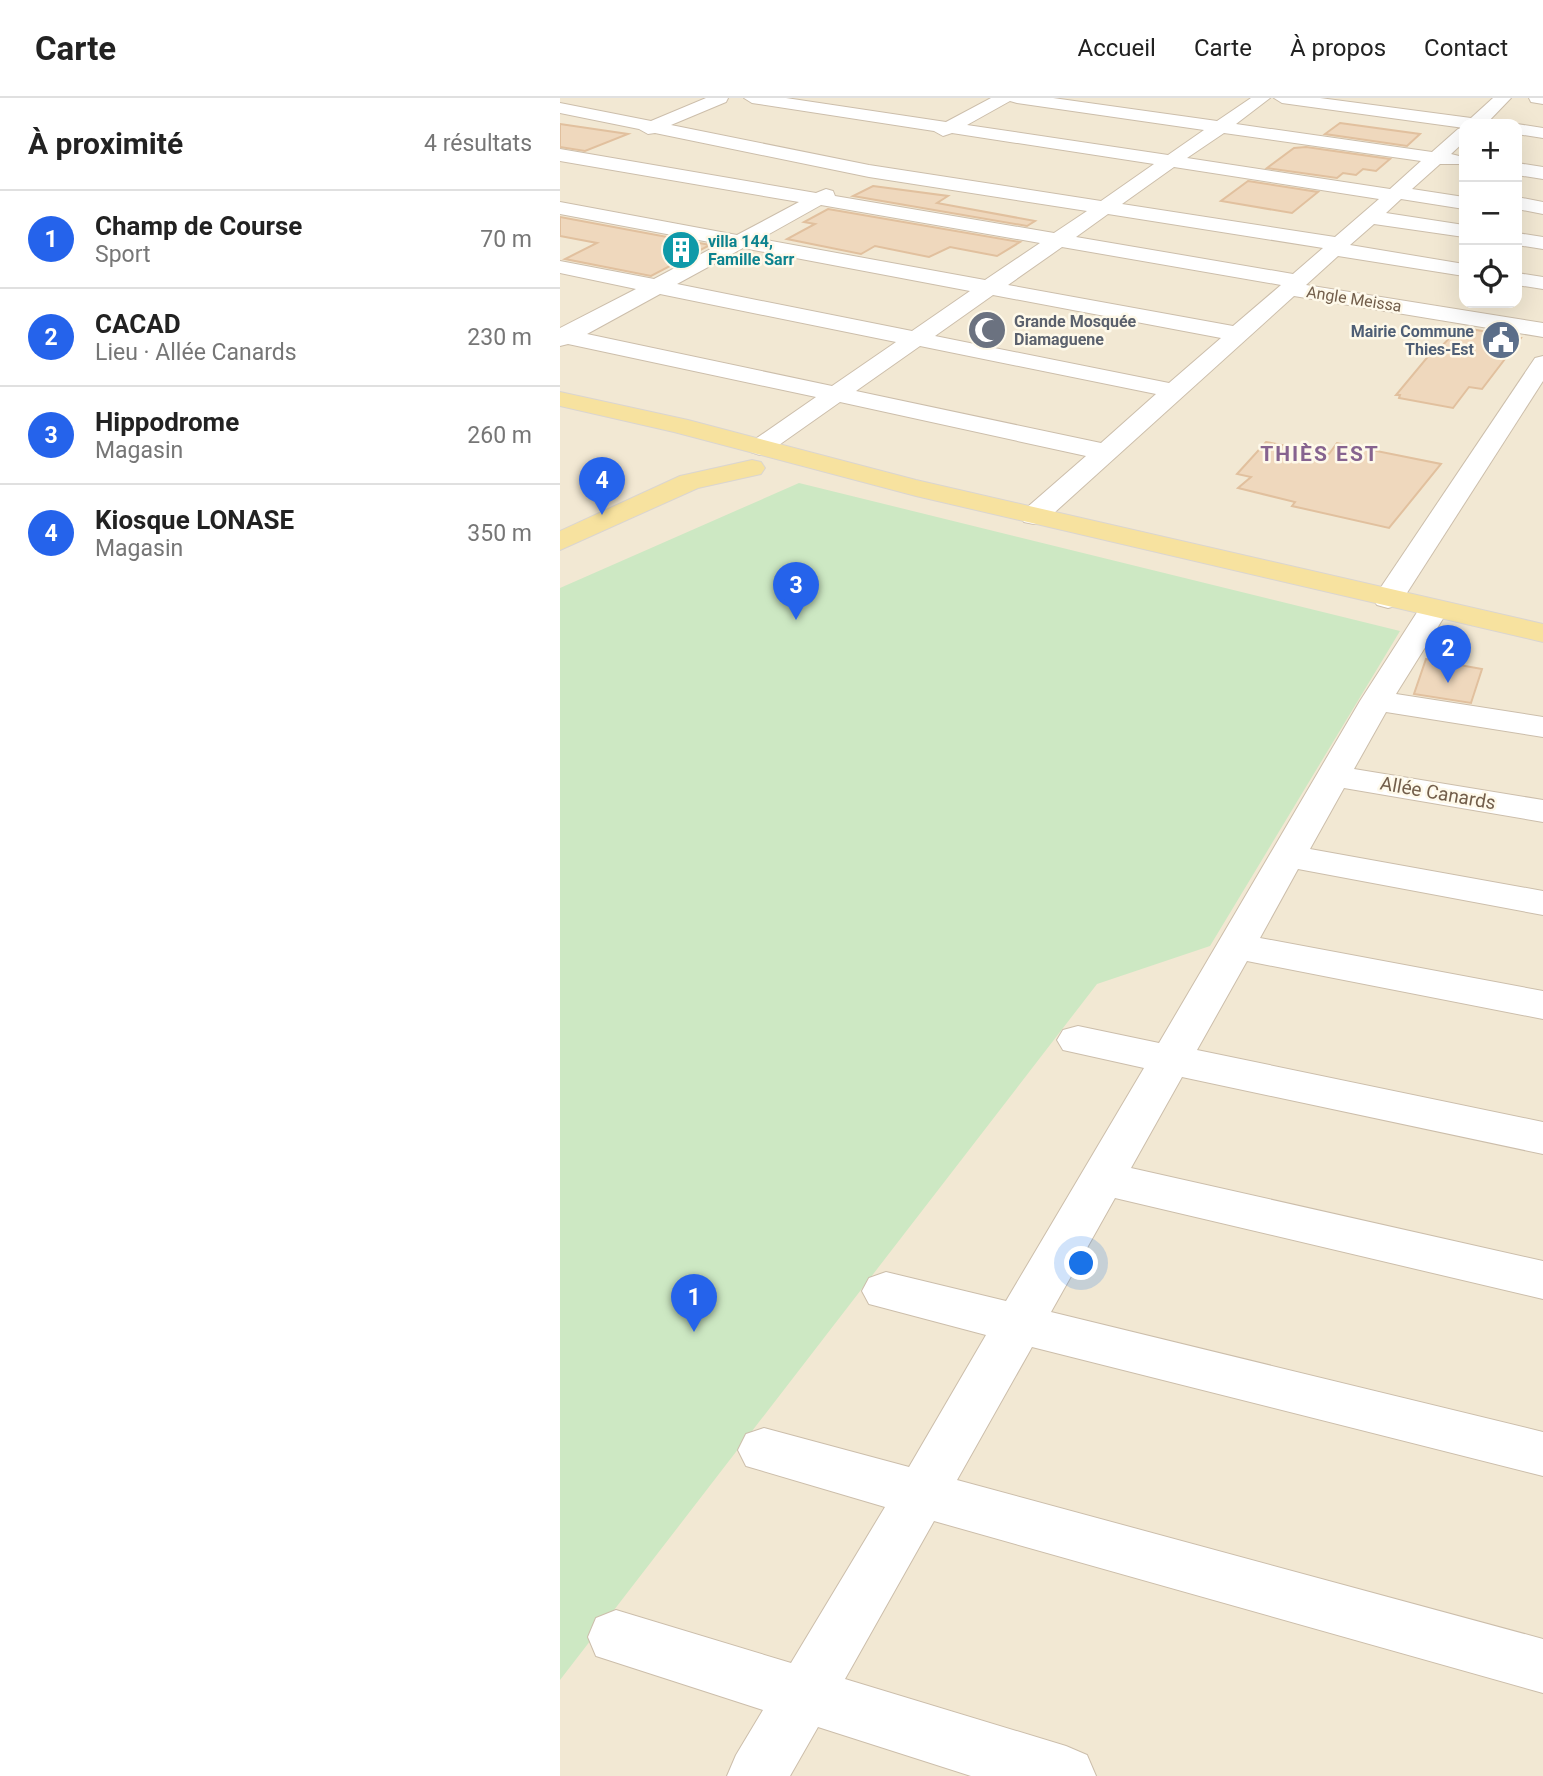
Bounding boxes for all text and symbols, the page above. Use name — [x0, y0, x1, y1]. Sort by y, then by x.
text: Carte — [35, 29, 116, 68]
text: Accueil — [1077, 34, 1156, 62]
text: Carte — [1194, 34, 1252, 62]
text: À propos — [1290, 34, 1386, 62]
text: Contact — [1424, 34, 1508, 62]
map controls — [1459, 119, 1522, 308]
button: + — [1459, 119, 1522, 182]
text: À proximité — [28, 126, 183, 161]
text: 4 résultats — [424, 130, 532, 157]
button: − — [1459, 182, 1522, 245]
text: Champ de Course — [95, 211, 302, 241]
text: 1 — [44, 226, 58, 253]
text: 70 m — [480, 226, 532, 253]
building icon: villa 144, Famille Sarr — [660, 229, 702, 271]
place label: villa 144, Famille Sarr — [708, 232, 795, 269]
text: Sport — [95, 241, 151, 268]
button: locate — [1459, 245, 1522, 308]
street label: Angle Meissa — [1305, 282, 1403, 316]
text: CACAD — [95, 309, 181, 339]
mosque icon: Grande Mosquée Diamaguene — [966, 309, 1008, 351]
place label: Grande Mosquée Diamaguene — [1014, 312, 1137, 349]
public building icon: Mairie Commune Thies-Est — [1480, 319, 1522, 361]
place label: Mairie Commune Thies-Est — [1351, 322, 1475, 359]
text: 2 — [44, 324, 58, 351]
text: 230 m — [467, 324, 532, 351]
text: Lieu · Allée Canards — [95, 339, 297, 366]
text: Hippodrome — [95, 407, 239, 437]
text: 3 — [44, 422, 58, 449]
text: 260 m — [467, 422, 532, 449]
text: Magasin — [95, 437, 183, 464]
district label: THIÈS EST — [1260, 442, 1380, 466]
pin: 4 — [579, 457, 625, 515]
text: Kiosque LONASE — [95, 505, 294, 535]
text: 4 — [44, 520, 58, 547]
text: 350 m — [467, 520, 532, 547]
text: Magasin — [95, 535, 183, 562]
pin: 3 — [773, 562, 819, 620]
pin: 2 — [1425, 625, 1471, 683]
street label: Allée Canards — [1378, 772, 1498, 814]
your location — [1064, 1246, 1098, 1280]
pin: 1 — [671, 1274, 717, 1332]

